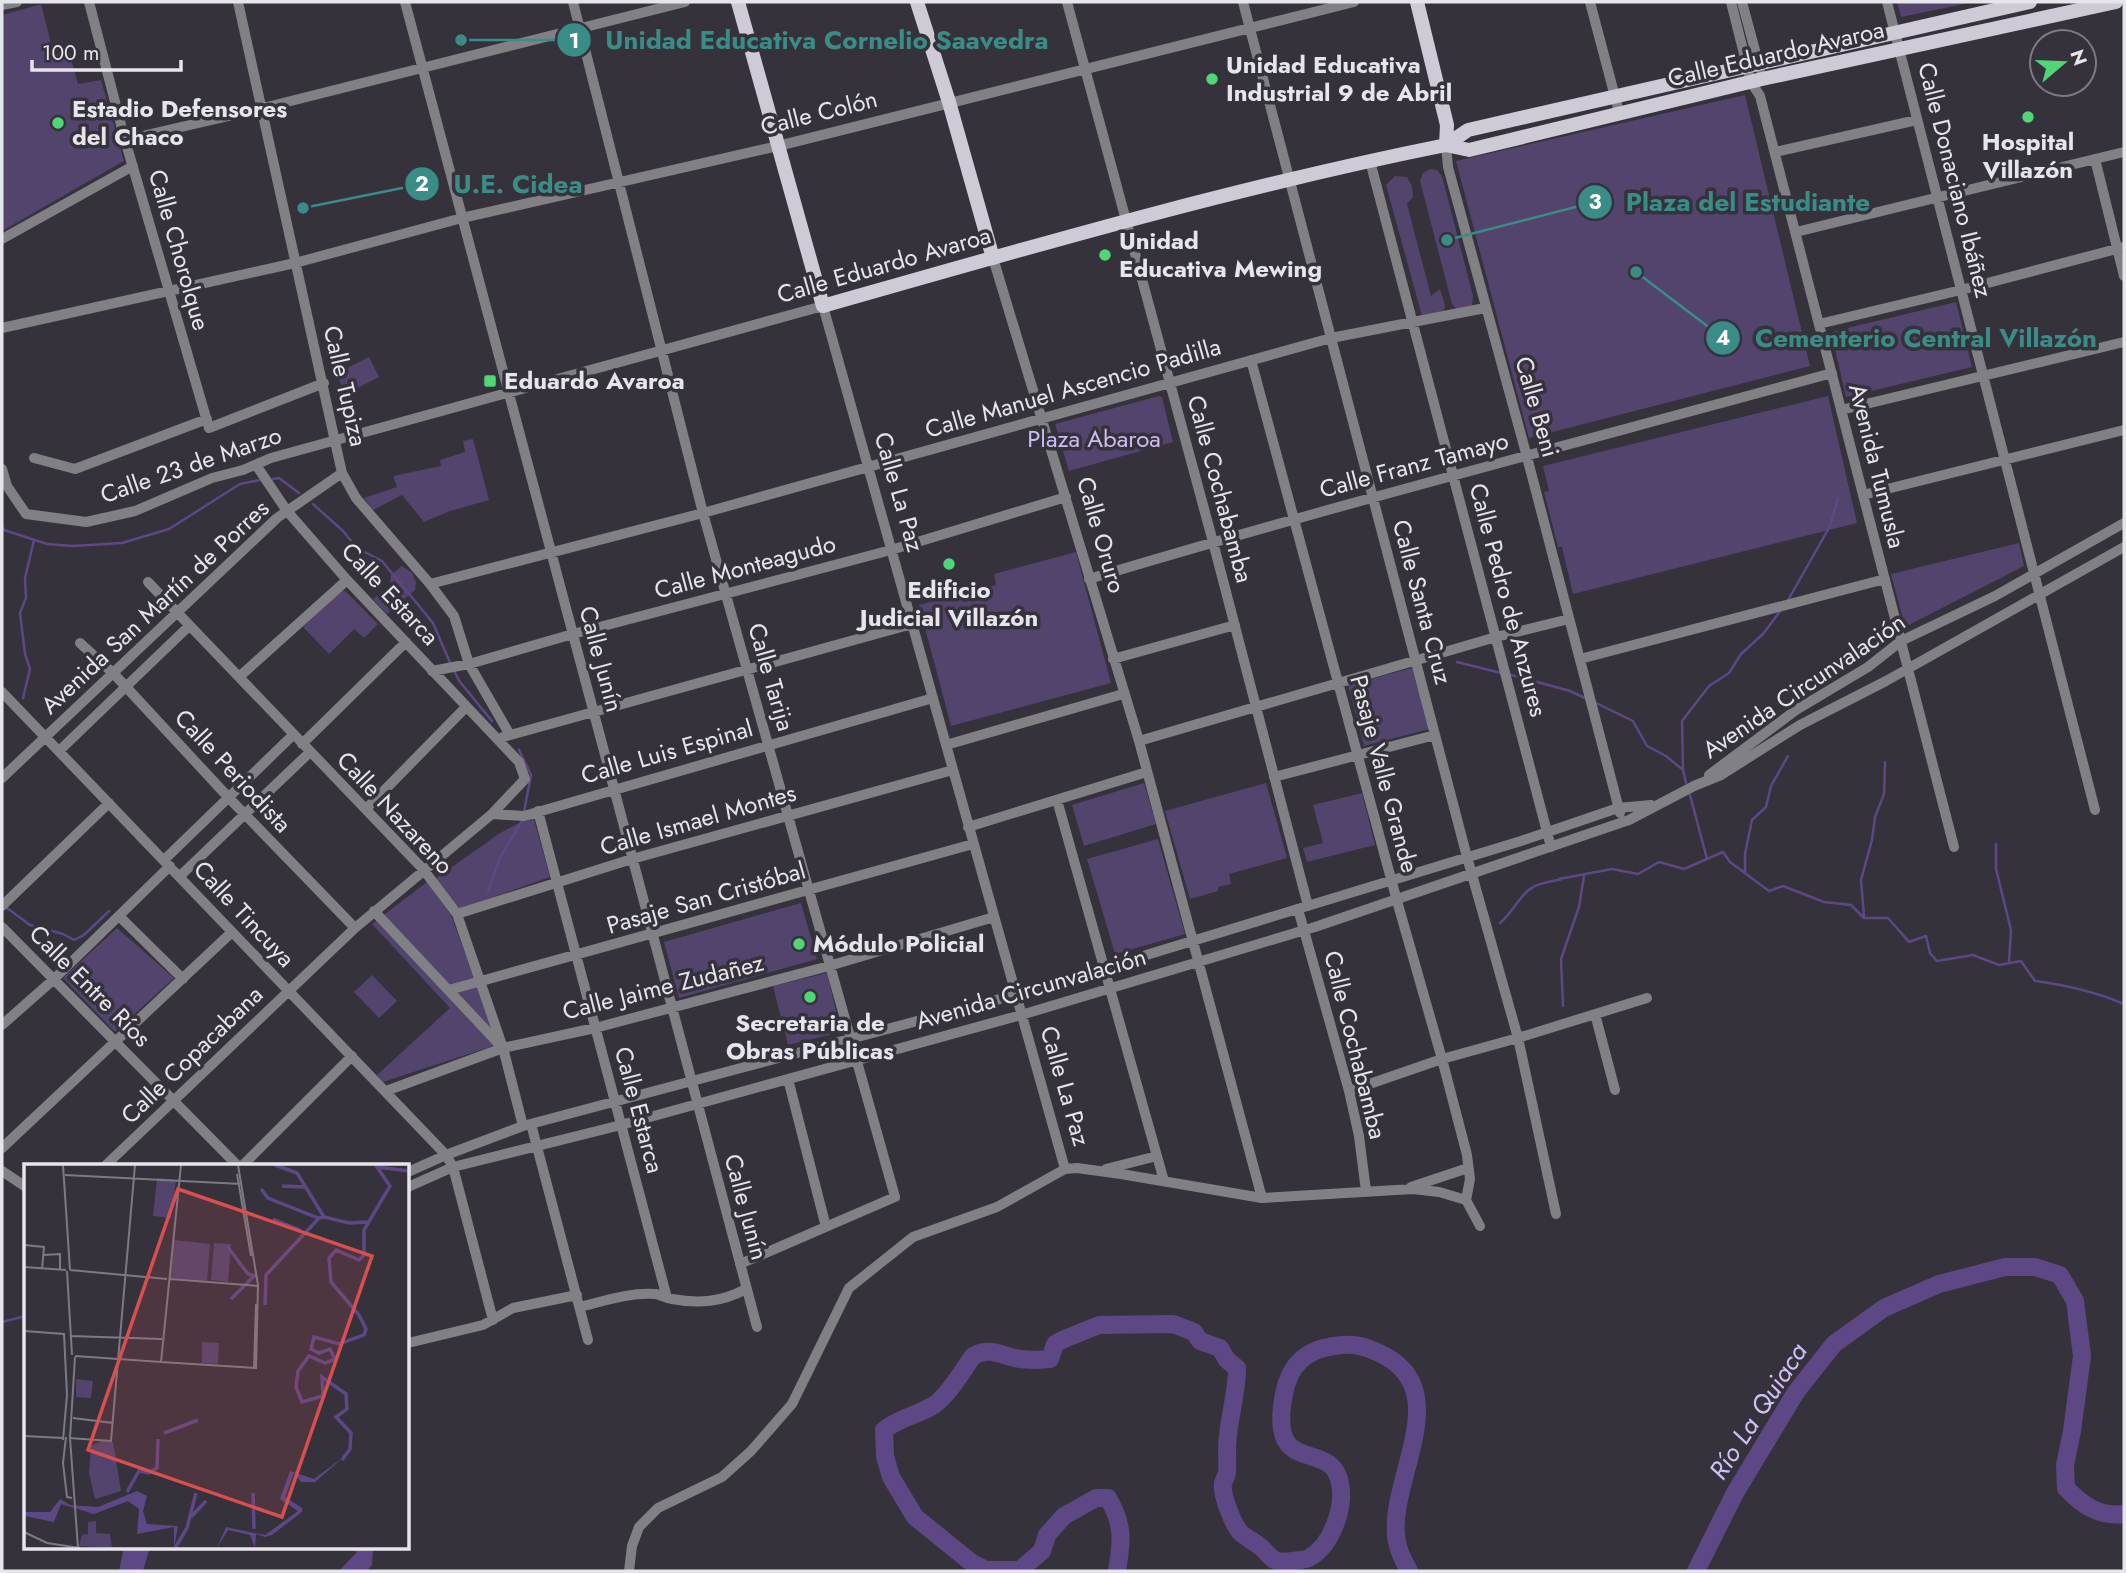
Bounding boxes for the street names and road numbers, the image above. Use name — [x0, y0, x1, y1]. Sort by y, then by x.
street label: Calle Eduardo Avaroa — [1664, 12, 1888, 95]
street label: Calle Donaciano Ibáñez — [1909, 59, 2002, 301]
street label: Calle Colón — [757, 81, 881, 144]
street label: Calle Chorolque — [140, 165, 219, 334]
street label: Calle Eduardo Avaroa — [773, 217, 995, 312]
street label: Calle Tupiza — [315, 322, 376, 450]
street label: Calle Manuel Ascencio Padilla — [921, 328, 1225, 447]
street label: Calle Beni — [1506, 352, 1569, 461]
street label: Avenida Tumusla — [1840, 380, 1915, 552]
street label: Calle Cochabamba — [1179, 391, 1262, 587]
street label: Calle 23 de Marzo — [96, 417, 286, 512]
street label: Calle Franz Tamayo — [1315, 422, 1512, 507]
street label: Calle La Paz — [866, 428, 933, 556]
street label: Calle Oruro — [1068, 473, 1135, 597]
street label: Calle Pedro de Anzures — [1460, 479, 1556, 720]
street label: Avenida San Martín de Porres — [33, 491, 277, 722]
street label: Calle Santa Cruz — [1384, 516, 1461, 688]
street label: Calle Monteagudo — [650, 525, 839, 608]
street label: Calle Estarca — [333, 534, 447, 653]
street label: Calle Junín — [571, 602, 632, 716]
street label: Avenida Circunvalación — [1695, 604, 1912, 767]
street label: Calle Tarija — [739, 619, 804, 735]
street label: Pasaje Valle Grande — [1341, 671, 1428, 877]
street label: Calle Periodista — [167, 701, 300, 840]
street label: Calle Luis Espinal — [577, 710, 757, 793]
street label: Calle Nazareno — [329, 743, 462, 882]
street label: Calle Ismael Montes — [596, 775, 800, 864]
street label: Calle Tincuya — [186, 852, 303, 975]
street label: Pasaje San Cristóbal — [602, 852, 809, 943]
street label: Calle Entre Ríos — [21, 917, 159, 1055]
street label: Avenida Circunvalación — [912, 939, 1150, 1038]
street label: Calle Jaime Zudañez — [559, 945, 767, 1028]
street label: Calle Cochabamba — [1315, 947, 1396, 1143]
street label: Calle Copacabana — [113, 978, 271, 1132]
street label: Calle La Paz — [1032, 1022, 1099, 1150]
street label: Calle Estarca — [606, 1043, 673, 1177]
street label: Calle Junín — [716, 1150, 777, 1264]

